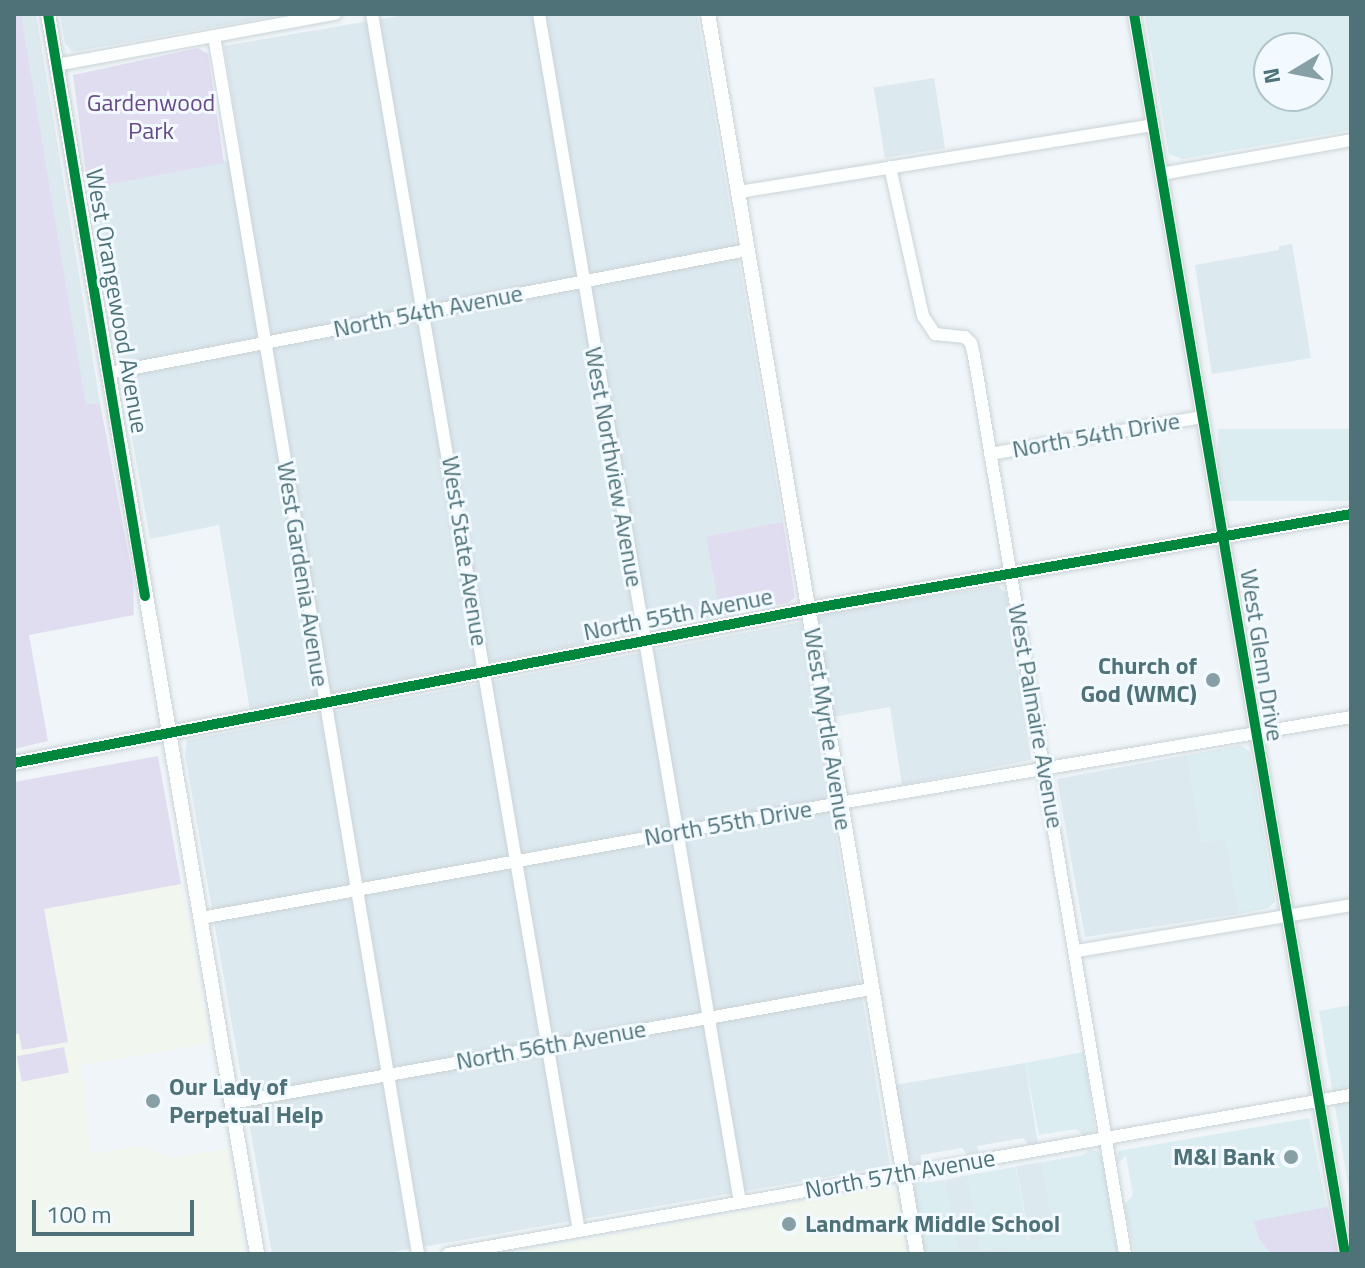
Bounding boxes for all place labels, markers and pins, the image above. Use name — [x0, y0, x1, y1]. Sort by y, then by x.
place label: Church of God (WMC) — [1080, 652, 1197, 708]
marker: Church of God (WMC) — [1204, 671, 1222, 689]
place label: Our Lady of Perpetual Help — [169, 1073, 324, 1129]
marker: Our Lady of Perpetual Help — [144, 1092, 162, 1110]
place label: M&I Bank — [1173, 1143, 1275, 1171]
marker: M&I Bank — [1282, 1148, 1300, 1166]
place label: Landmark Middle School — [805, 1210, 1060, 1238]
marker: Landmark Middle School — [780, 1215, 798, 1233]

